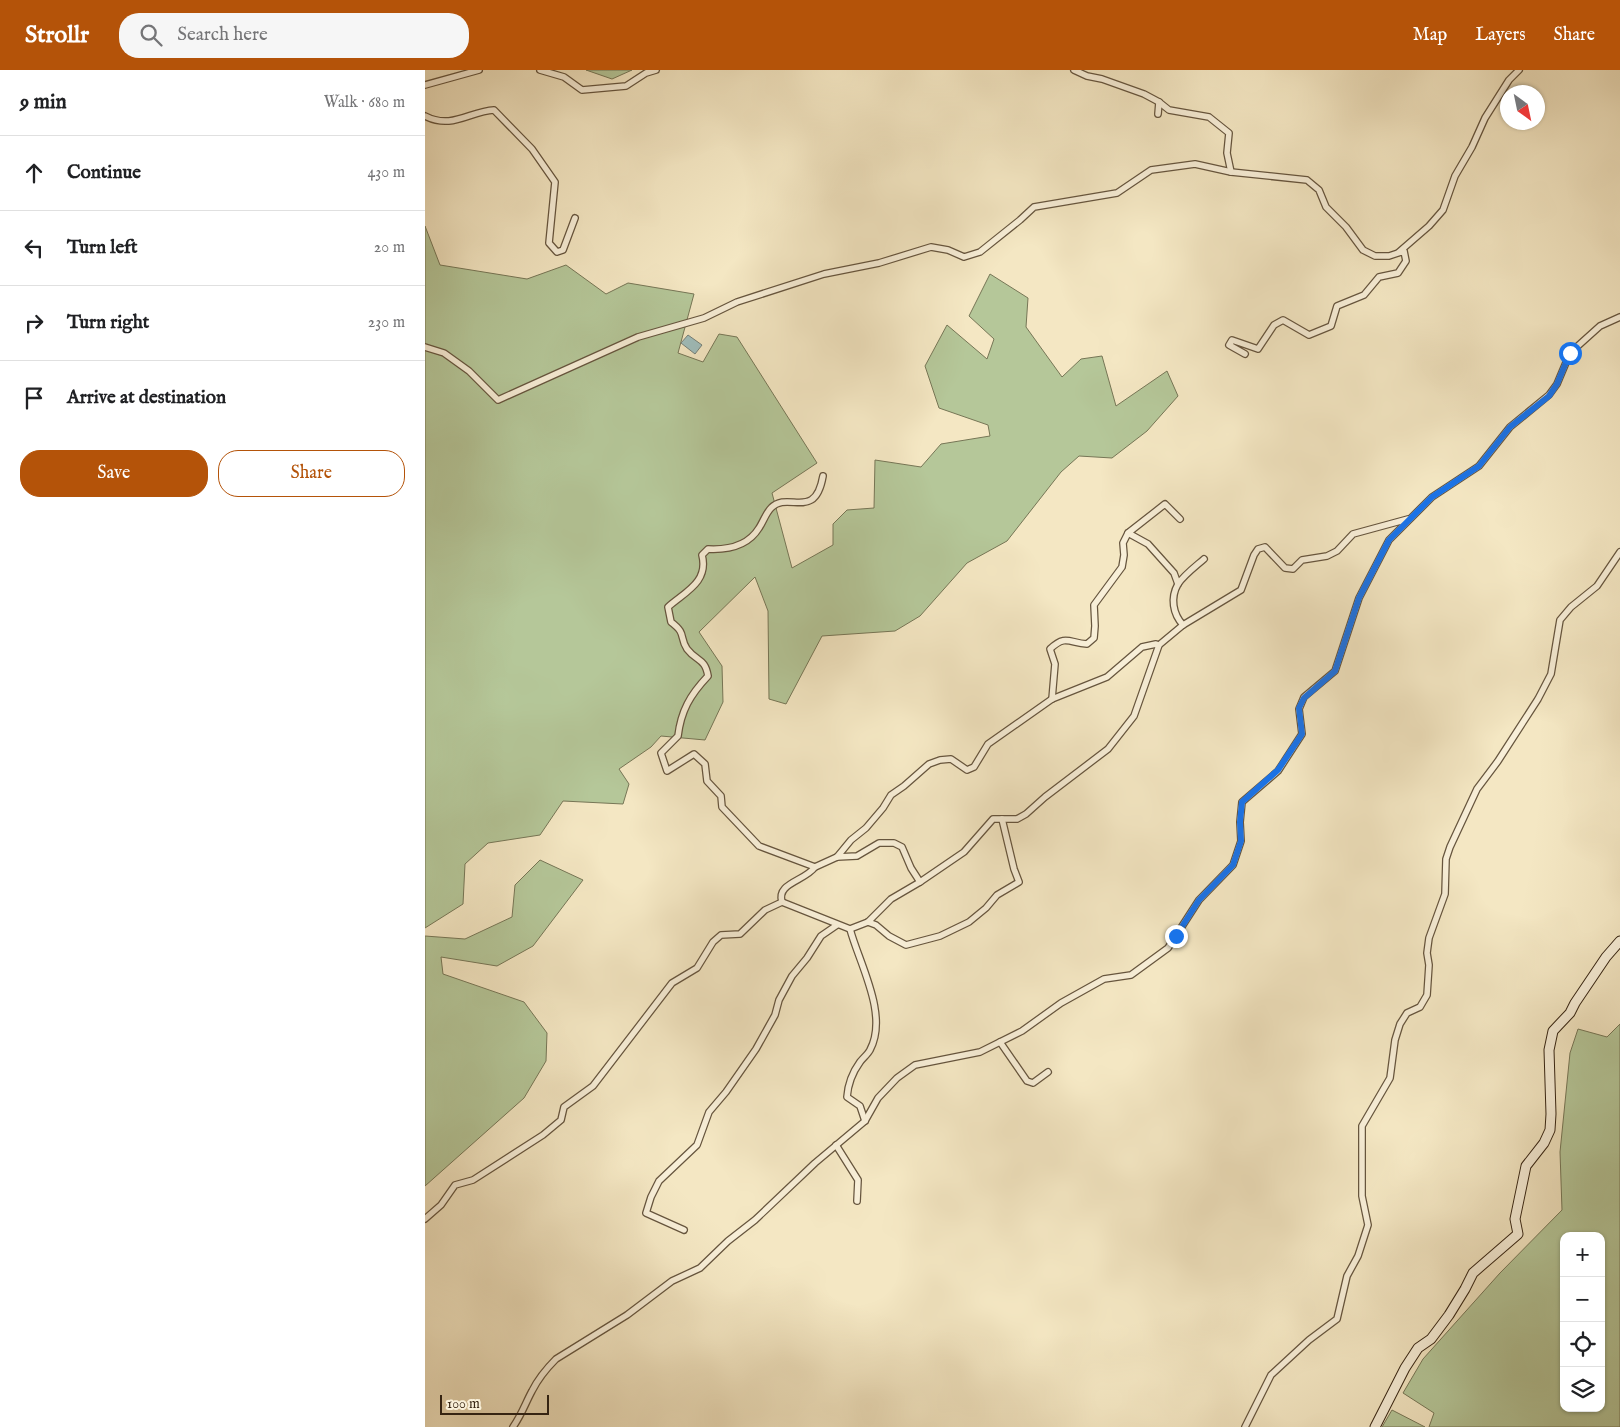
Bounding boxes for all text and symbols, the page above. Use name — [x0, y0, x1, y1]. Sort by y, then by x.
search box — [119, 13, 469, 58]
text: Strollr — [25, 20, 89, 51]
icon: search — [137, 21, 165, 49]
text: Search here — [177, 23, 268, 47]
text: Map — [1413, 24, 1447, 47]
text: Layers — [1475, 24, 1526, 47]
text: Share — [1554, 24, 1595, 47]
north arrow — [1500, 85, 1545, 130]
text: 9 min — [20, 89, 67, 116]
text: Walk · 680 m — [324, 93, 405, 113]
icon: ahead — [20, 159, 48, 187]
text: Continue — [67, 161, 141, 185]
text: 430 m — [367, 163, 405, 183]
icon: left — [20, 234, 48, 262]
text: Turn left — [67, 236, 138, 260]
text: 20 m — [374, 238, 405, 258]
icon: right — [20, 309, 48, 337]
text: Turn right — [67, 311, 149, 335]
text: 230 m — [368, 313, 405, 333]
route start — [1559, 342, 1582, 365]
icon: arrive — [20, 384, 48, 412]
text: Arrive at destination — [67, 386, 226, 410]
button: Save — [20, 450, 208, 497]
button: Share — [218, 450, 405, 497]
route end — [1165, 925, 1188, 948]
map controls — [1560, 1232, 1605, 1412]
button: + — [1560, 1232, 1605, 1277]
button: − — [1560, 1277, 1605, 1322]
button: locate — [1560, 1322, 1605, 1367]
button: layers — [1560, 1367, 1605, 1412]
scale bar — [440, 1392, 549, 1415]
text: 100 m — [447, 1395, 480, 1413]

